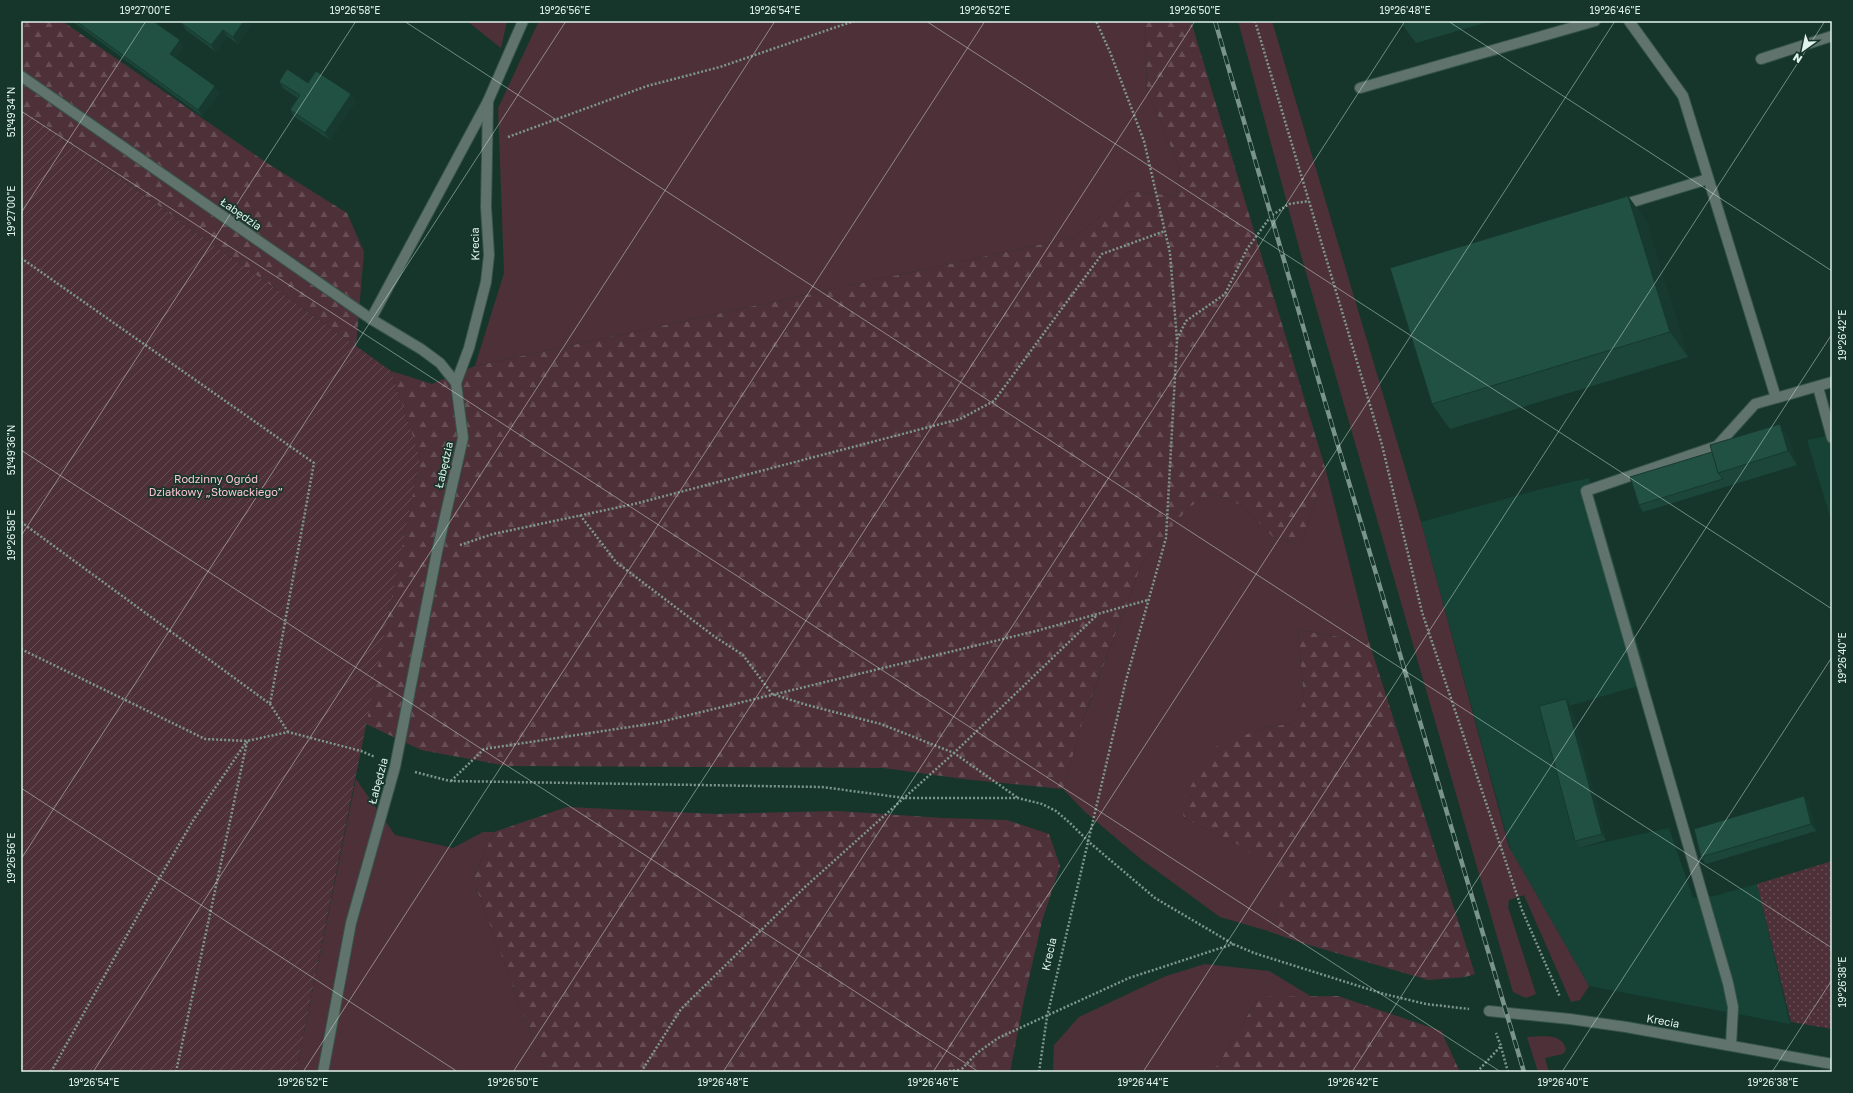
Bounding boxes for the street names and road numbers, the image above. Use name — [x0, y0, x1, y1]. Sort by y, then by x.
street label: Łabędzia — [218, 195, 264, 233]
street label: Krecia — [468, 227, 481, 261]
street label: Łabędzia — [432, 440, 455, 489]
street label: Łabędzia — [365, 756, 390, 805]
street label: Krecia — [1038, 936, 1059, 972]
street label: Krecia — [1646, 1011, 1681, 1030]

